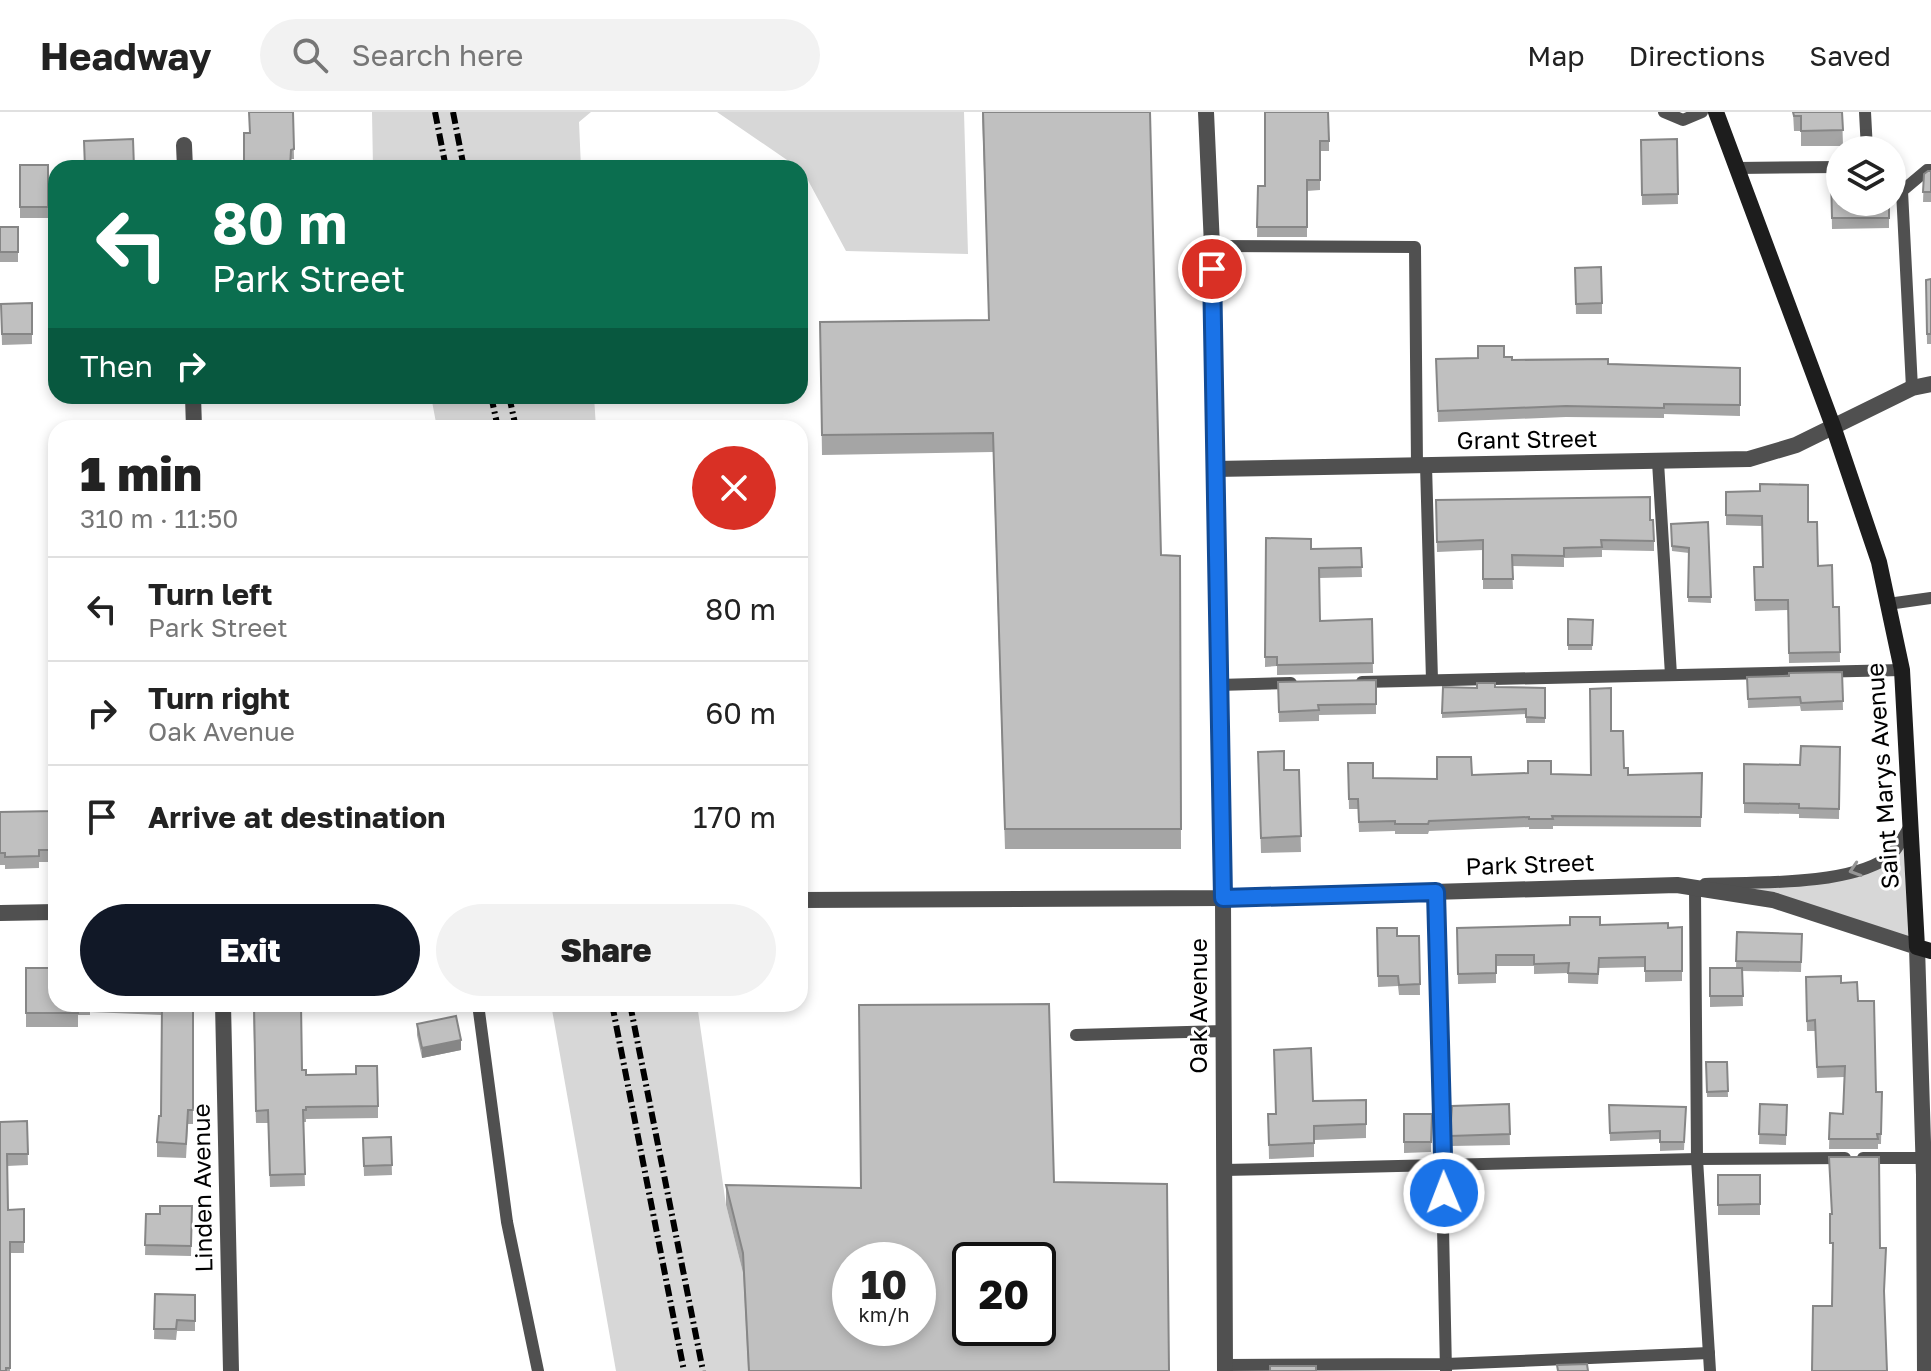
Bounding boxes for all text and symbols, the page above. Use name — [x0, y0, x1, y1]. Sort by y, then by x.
search box — [260, 19, 820, 91]
text: Headway — [40, 33, 212, 78]
icon: search — [288, 33, 332, 77]
text: Search here — [352, 37, 523, 73]
text: Map — [1527, 39, 1584, 72]
text: Directions — [1628, 39, 1765, 72]
text: Saved — [1809, 39, 1891, 72]
map controls — [1826, 136, 1906, 216]
button: layers — [1826, 136, 1906, 216]
text: 80 m — [212, 189, 347, 256]
icon: left — [80, 192, 184, 296]
pin — [1178, 235, 1246, 303]
icon: arrive — [1190, 247, 1234, 291]
text: Park Street — [212, 257, 406, 300]
icon: right — [169, 344, 213, 388]
text: Then — [80, 348, 153, 384]
street label: Grant Street — [1456, 423, 1598, 454]
text: 1 min — [80, 444, 202, 502]
button: close — [692, 446, 776, 530]
text: 310 m · 11:50 — [80, 503, 238, 534]
text: Turn left — [148, 576, 273, 612]
icon: left — [80, 587, 124, 631]
text: 80 m — [705, 591, 776, 627]
text: Park Street — [148, 612, 288, 643]
street label: Saint Marys Avenue — [1859, 662, 1904, 890]
text: Turn right — [148, 680, 290, 716]
icon: right — [80, 691, 124, 735]
text: 60 m — [705, 695, 776, 731]
text: Oak Avenue — [148, 716, 295, 747]
icon: arrive — [80, 795, 124, 839]
text: Arrive at destination — [148, 799, 445, 835]
text: 170 m — [693, 799, 776, 835]
street label: Park Street — [1465, 847, 1595, 880]
one-way arrow — [1849, 861, 1863, 877]
button: Exit — [80, 904, 420, 996]
button: Share — [436, 904, 776, 996]
street label: Oak Avenue — [1183, 938, 1212, 1074]
street label: Linden Avenue — [186, 1103, 217, 1273]
position arrow — [1402, 1151, 1486, 1235]
speed limit sign: 20 — [952, 1242, 1056, 1346]
text: 10 — [861, 1260, 907, 1308]
text: km/h — [859, 1302, 909, 1326]

